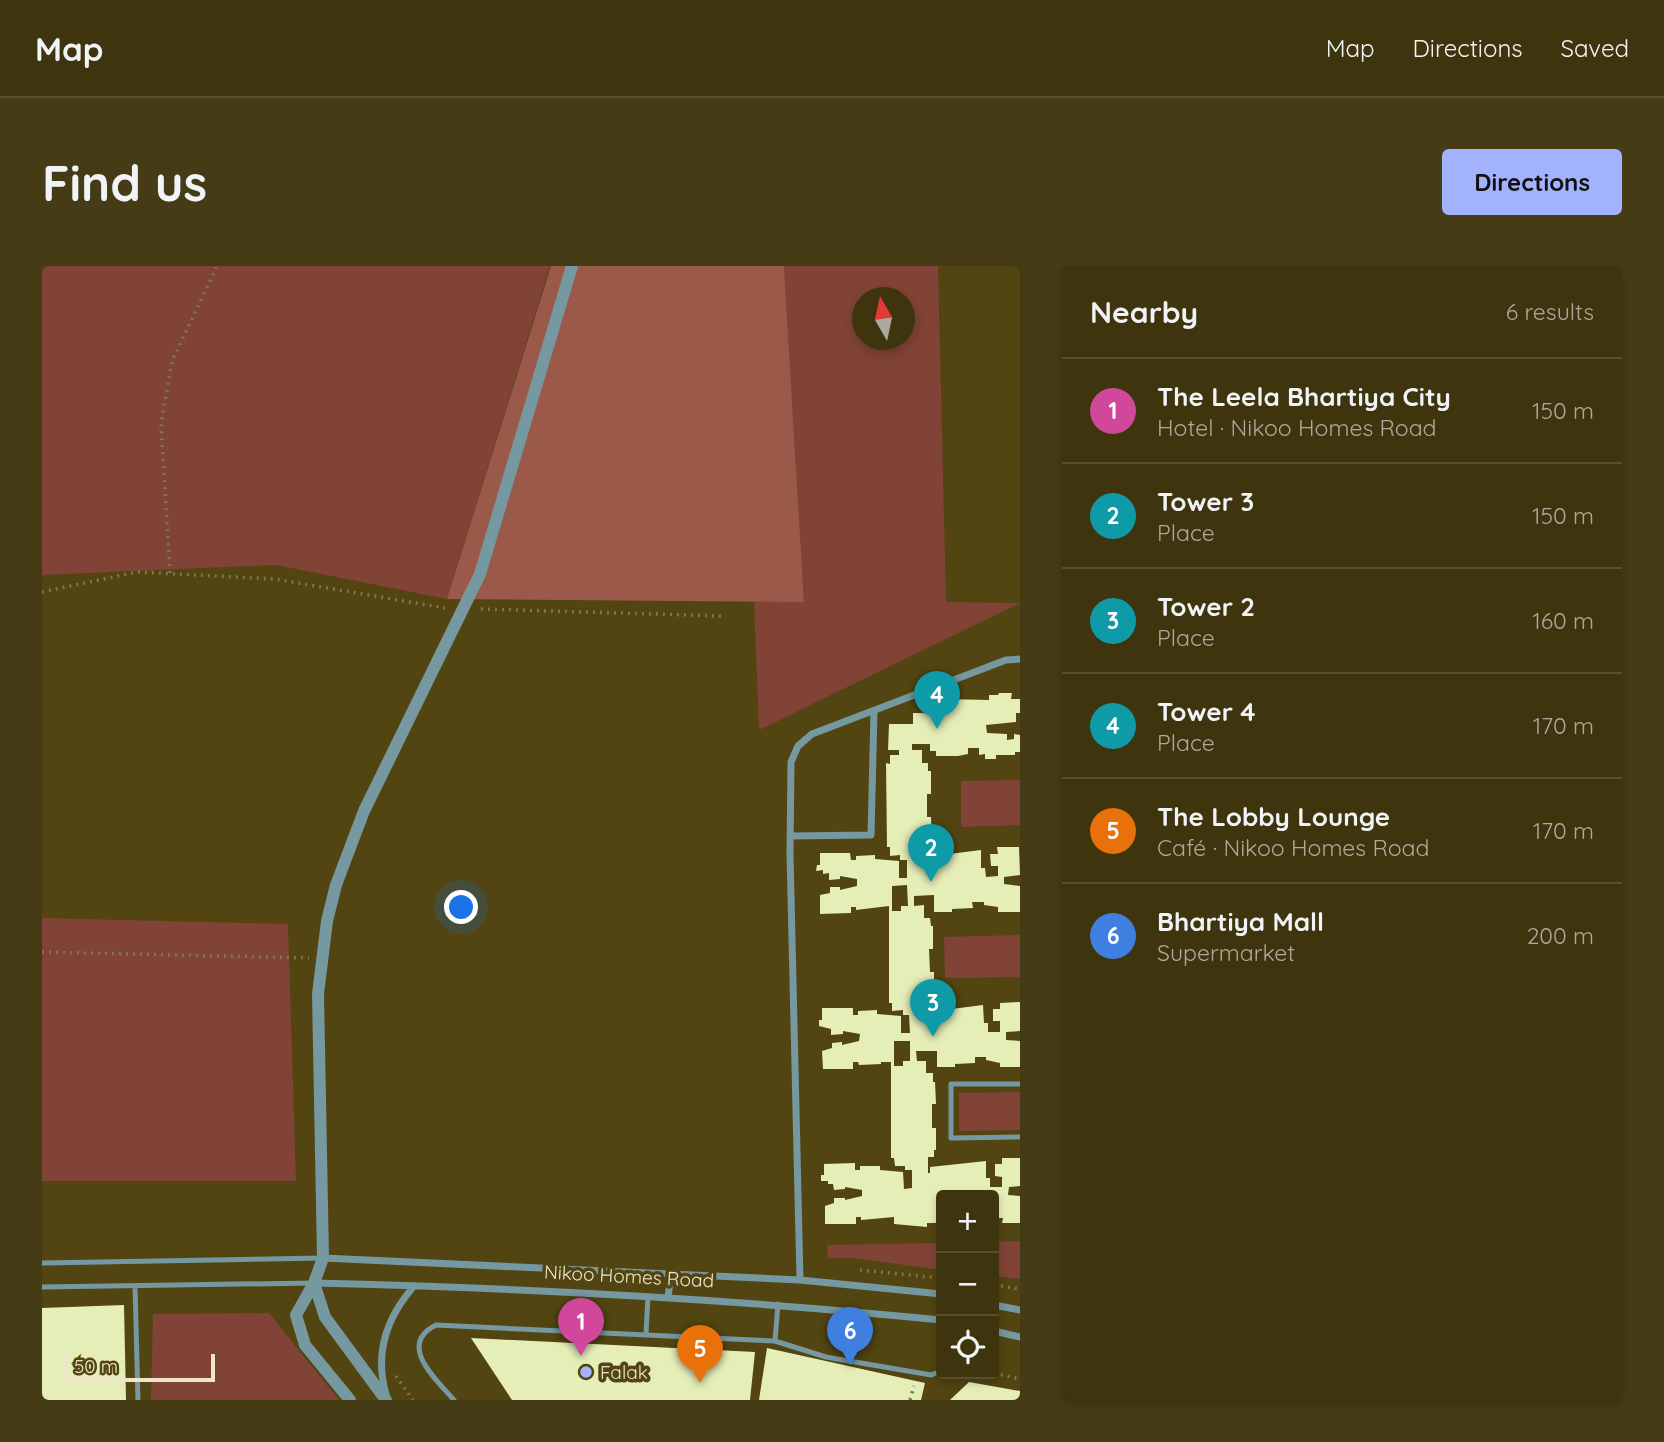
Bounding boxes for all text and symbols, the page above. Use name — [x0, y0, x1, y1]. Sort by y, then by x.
text: Map — [35, 28, 103, 69]
text: Map — [1326, 33, 1375, 63]
text: Directions — [1413, 33, 1523, 63]
text: Saved — [1561, 33, 1629, 63]
button: Directions — [1442, 149, 1622, 215]
text: Find us — [42, 152, 207, 213]
north arrow — [852, 287, 915, 350]
text: Nearby — [1090, 293, 1198, 331]
text: 6 results — [1506, 297, 1594, 326]
text: The Leela Bhartiya City — [1157, 380, 1451, 413]
text: 1 — [1109, 396, 1117, 425]
text: 150 m — [1532, 396, 1594, 425]
text: Hotel · Nikoo Homes Road — [1157, 413, 1437, 442]
text: Tower 3 — [1157, 485, 1254, 518]
text: 2 — [1106, 501, 1120, 530]
text: 150 m — [1532, 501, 1594, 530]
text: Place — [1157, 518, 1215, 547]
text: Tower 2 — [1157, 590, 1255, 623]
text: 3 — [1107, 606, 1119, 635]
text: 160 m — [1532, 606, 1594, 635]
text: Place — [1157, 623, 1215, 652]
pin: 4 — [914, 671, 960, 729]
text: Tower 4 — [1157, 695, 1256, 728]
text: 4 — [1106, 711, 1120, 740]
text: 170 m — [1533, 711, 1594, 740]
text: Place — [1157, 728, 1215, 757]
text: The Lobby Lounge — [1157, 800, 1390, 833]
text: 5 — [1106, 816, 1120, 845]
text: 170 m — [1533, 816, 1594, 845]
pin: 2 — [908, 824, 954, 882]
text: Café · Nikoo Homes Road — [1157, 833, 1430, 862]
your location — [444, 890, 478, 924]
text: Bhartiya Mall — [1157, 905, 1324, 938]
text: 6 — [1107, 921, 1119, 950]
text: 200 m — [1527, 921, 1594, 950]
text: Supermarket — [1157, 938, 1295, 967]
pin: 3 — [910, 979, 956, 1037]
map controls — [936, 1190, 999, 1379]
button: + — [936, 1190, 999, 1253]
button: − — [936, 1253, 999, 1316]
street label: Nikoo Homes Road — [543, 1260, 715, 1292]
pin: 1 — [558, 1298, 604, 1356]
pin: 6 — [827, 1307, 873, 1365]
button: locate — [936, 1316, 999, 1379]
pin: 5 — [677, 1325, 723, 1383]
scale bar — [63, 1351, 215, 1383]
text: 50 m — [74, 1354, 118, 1378]
place label: Falak — [600, 1360, 648, 1384]
marker: Falak — [578, 1364, 594, 1380]

